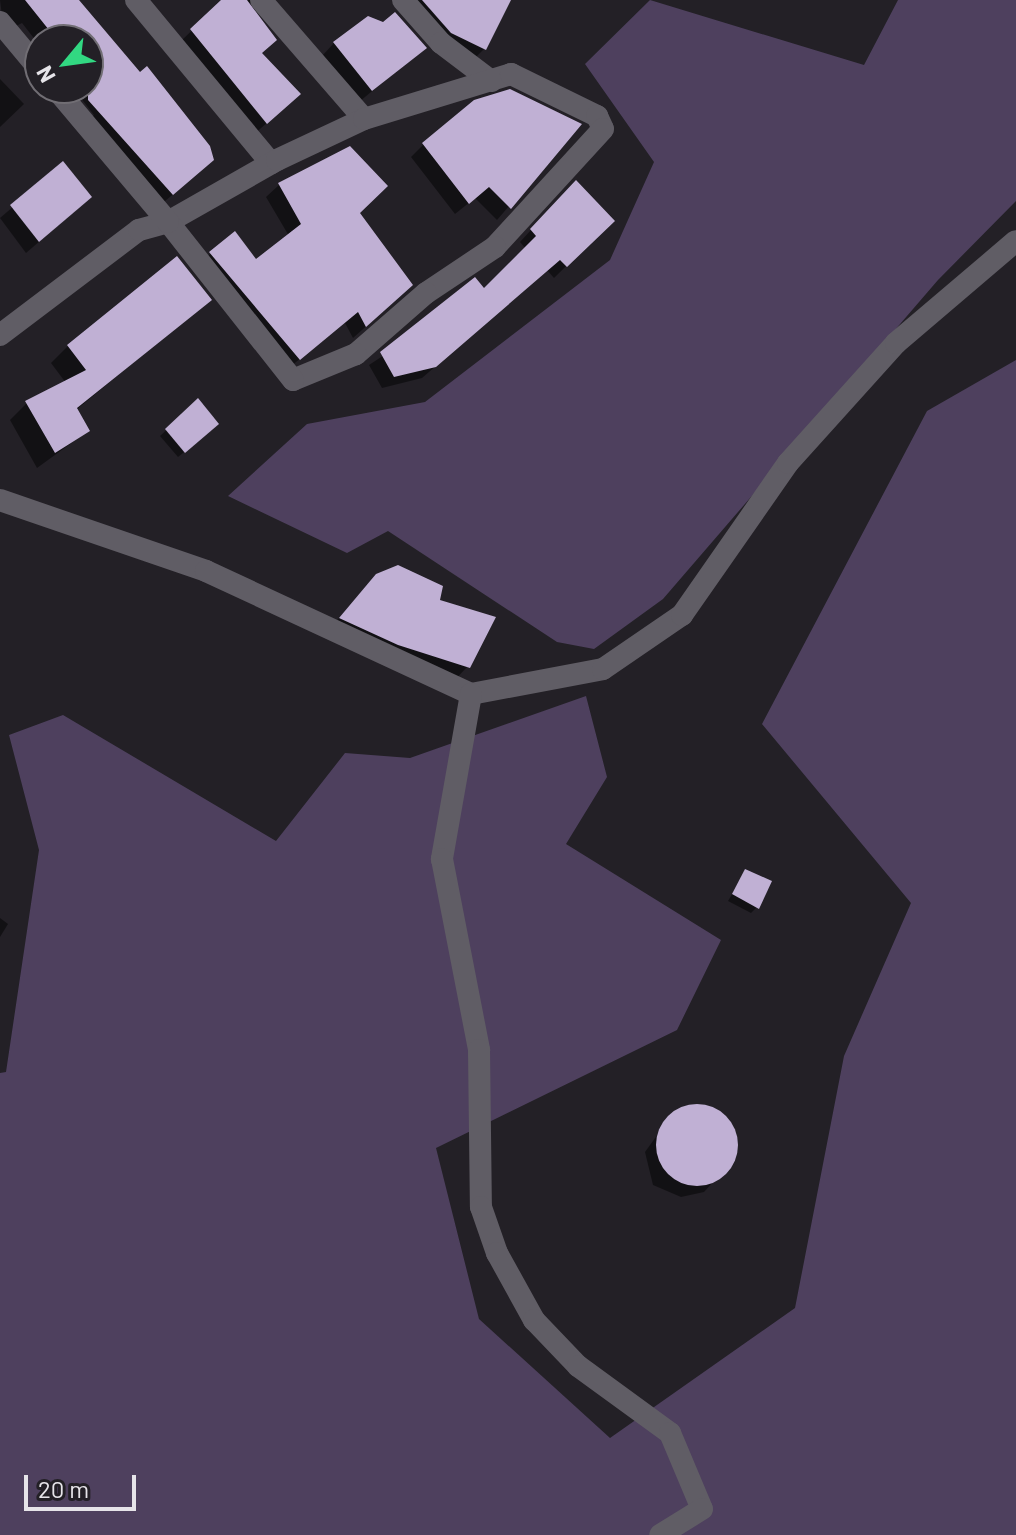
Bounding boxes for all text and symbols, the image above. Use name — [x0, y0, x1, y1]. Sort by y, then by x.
north arrow — [24, 24, 104, 104]
text: N — [30, 62, 60, 87]
scale bar — [28, 1459, 140, 1509]
text: 20 m — [38, 1474, 89, 1503]

